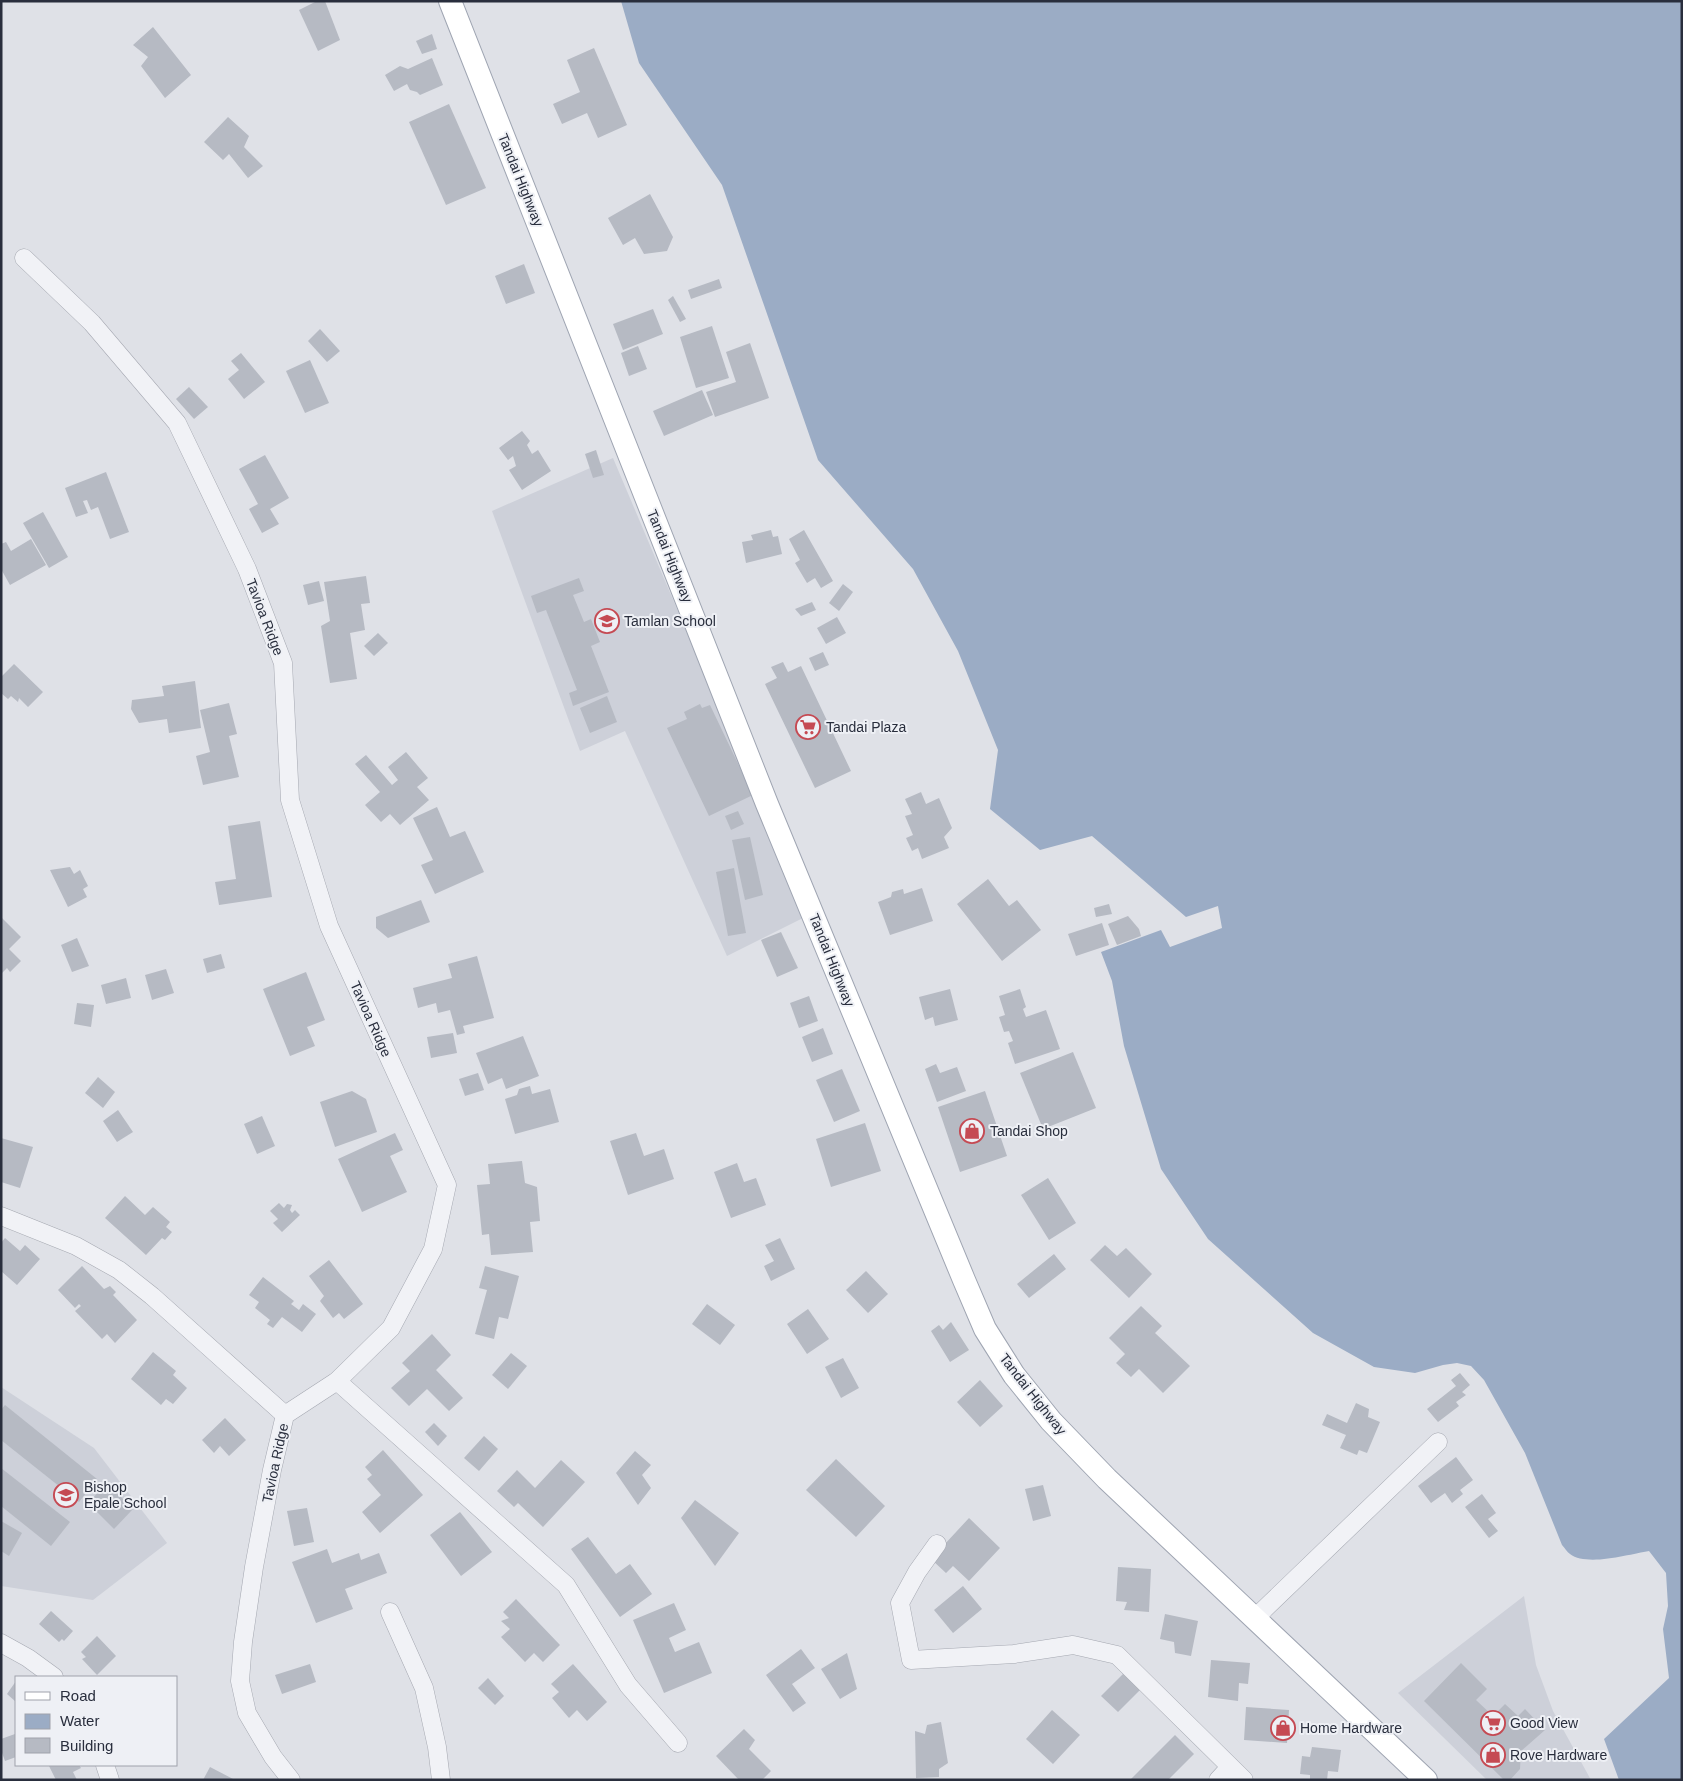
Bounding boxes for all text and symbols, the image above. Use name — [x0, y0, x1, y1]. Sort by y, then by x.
street label: Tandai Highway — [495, 131, 547, 229]
street label: Tandai Highway — [644, 507, 696, 605]
street label: Tavioa Ridge — [243, 576, 287, 658]
school or university icon: Tamlan School — [594, 608, 620, 634]
place label: Tamlan School — [624, 613, 716, 629]
supermarket icon: Tandai Plaza — [795, 714, 821, 740]
place label: Tandai Plaza — [826, 719, 906, 735]
street label: Tandai Highway — [806, 911, 858, 1009]
street label: Tavioa Ridge — [347, 979, 395, 1059]
shop icon: Tandai Shop — [959, 1118, 985, 1144]
place label: Tandai Shop — [990, 1123, 1068, 1139]
street label: Tandai Highway — [996, 1350, 1070, 1438]
street label: Tavioa Ridge — [259, 1422, 291, 1504]
place label: Bishop Epale School — [84, 1479, 167, 1511]
school or university icon: Bishop Epale School — [53, 1482, 79, 1508]
legend — [15, 1676, 178, 1766]
text: Road — [60, 1687, 96, 1704]
supermarket icon: Good View — [1480, 1710, 1506, 1736]
text: Water — [60, 1712, 99, 1729]
shop icon: Home Hardware — [1270, 1715, 1296, 1741]
place label: Good View — [1510, 1715, 1579, 1731]
place label: Home Hardware — [1300, 1720, 1402, 1736]
text: Building — [60, 1737, 113, 1754]
shop icon: Rove Hardware — [1480, 1742, 1506, 1768]
place label: Rove Hardware — [1510, 1747, 1607, 1763]

